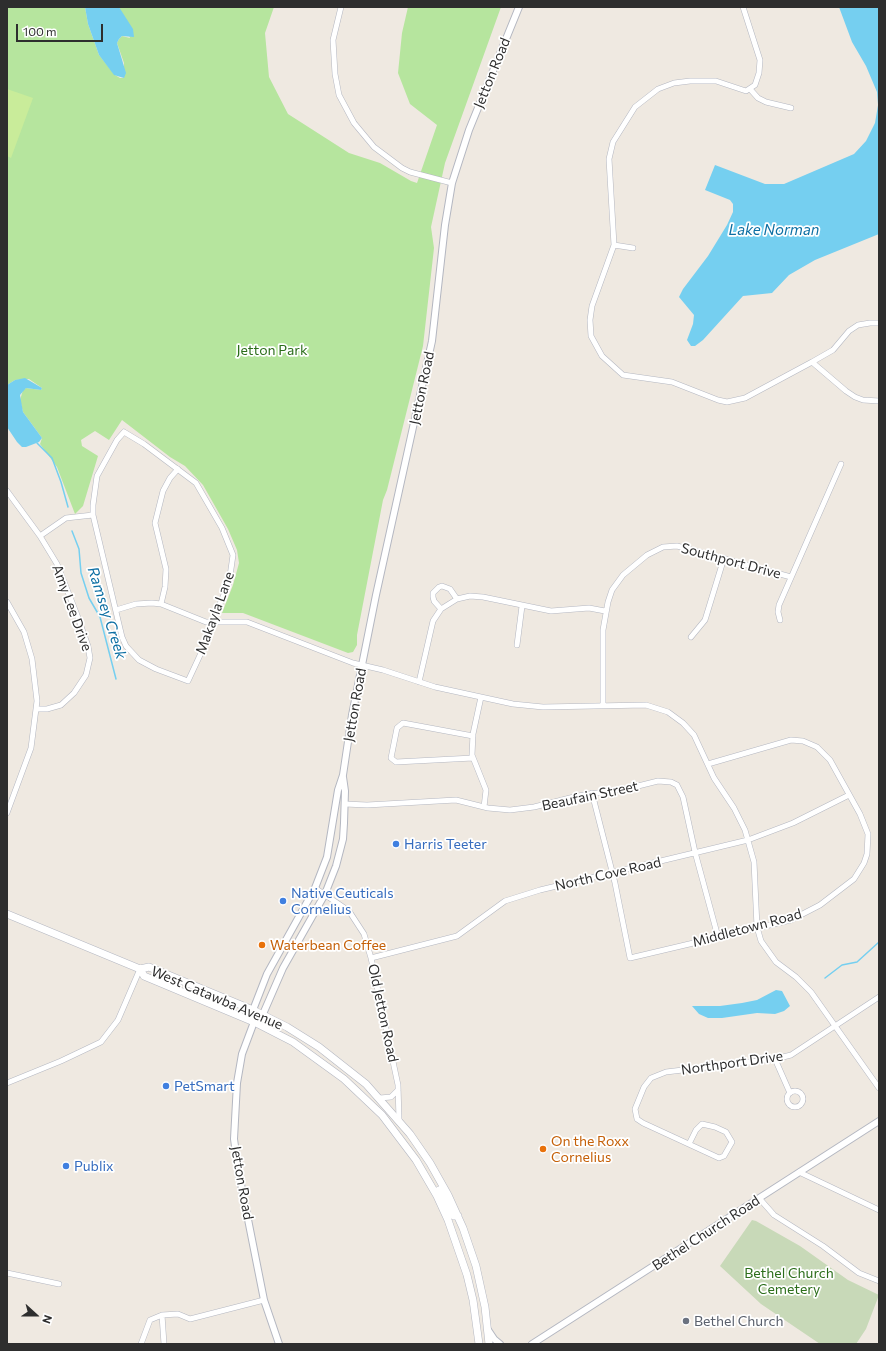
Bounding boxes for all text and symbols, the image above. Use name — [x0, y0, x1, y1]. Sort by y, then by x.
scale bar — [18, 16, 105, 42]
text: 100 m — [23, 24, 57, 38]
street label: Jetton Road — [470, 35, 514, 111]
water label: Lake Norman — [729, 221, 819, 239]
park label: Jetton Park — [236, 342, 308, 358]
street label: Jetton Road — [406, 350, 438, 426]
street label: Southport Drive — [679, 540, 783, 582]
street label: Amy Lee Drive — [49, 562, 95, 654]
water label: Ramsey Creek — [84, 565, 130, 661]
street label: Makayla Lane — [192, 569, 238, 657]
street label: Jetton Road — [340, 667, 370, 743]
street label: Beaufain Street — [540, 778, 640, 814]
place label: Harris Teeter — [404, 836, 487, 852]
marker: Harris Teeter — [391, 839, 401, 849]
street label: North Cove Road — [553, 854, 663, 894]
place label: Native Ceuticals Cornelius — [291, 885, 394, 918]
marker: Native Ceuticals Cornelius — [278, 896, 288, 906]
street label: Middletown Road — [691, 905, 803, 951]
place label: Waterbean Coffee — [270, 937, 386, 953]
marker: Waterbean Coffee — [257, 940, 267, 950]
street label: Old Jetton Road — [364, 962, 402, 1064]
street label: West Catawba Avenue — [149, 963, 285, 1033]
street label: Northport Drive — [680, 1048, 784, 1078]
place label: PetSmart — [174, 1078, 235, 1094]
marker: PetSmart — [161, 1081, 171, 1091]
place label: On the Roxx Cornelius — [551, 1133, 629, 1166]
marker: On the Roxx Cornelius — [538, 1144, 548, 1154]
street label: Jetton Road — [227, 1145, 257, 1221]
place label: Publix — [74, 1158, 113, 1174]
marker: Publix — [61, 1161, 71, 1171]
street label: Bethel Church Road — [649, 1192, 763, 1274]
park label: Bethel Church Cemetery — [744, 1265, 834, 1298]
north arrow — [16, 1295, 56, 1335]
text: N — [40, 1313, 55, 1326]
place label: Bethel Church — [694, 1313, 783, 1329]
marker: Bethel Church — [681, 1316, 691, 1326]

